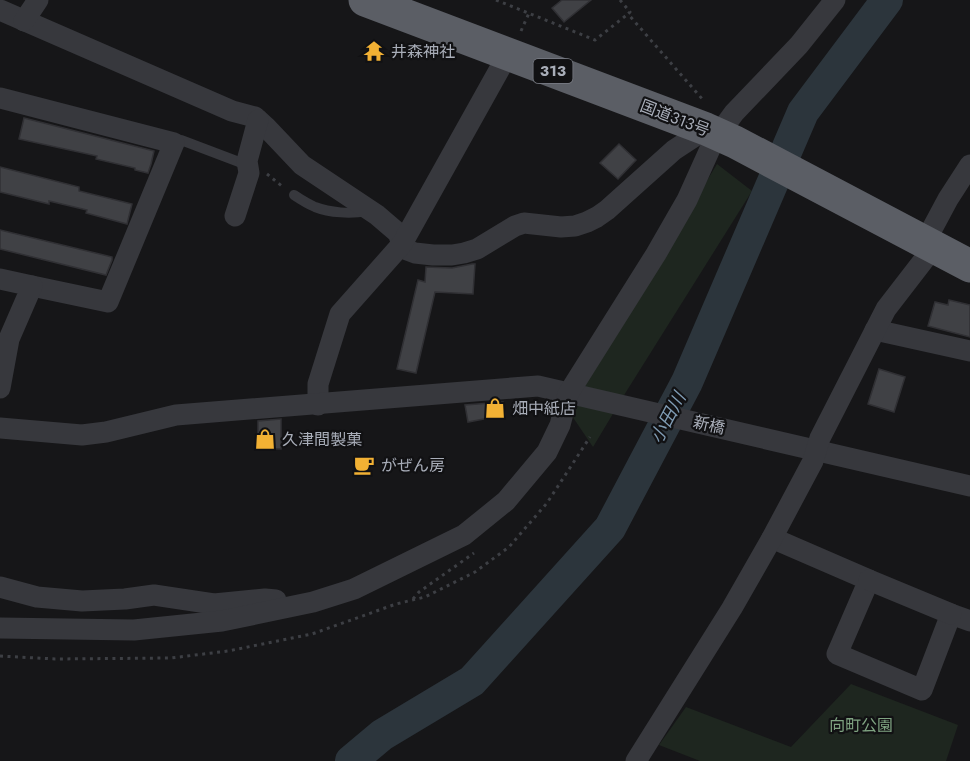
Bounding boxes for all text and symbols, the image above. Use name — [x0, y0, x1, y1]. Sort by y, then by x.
temple icon: 井森神社 — [362, 39, 386, 63]
place label: 井森神社 — [391, 40, 455, 63]
road number: 313 — [534, 59, 572, 83]
street label: 国道313号 — [637, 94, 713, 142]
water label: 小田川 — [644, 386, 693, 448]
shop icon: 畑中紙店 — [483, 396, 507, 420]
place label: 畑中紙店 — [512, 397, 576, 420]
street label: 新橋 — [691, 410, 727, 440]
shop icon: 久津間製菓 — [253, 427, 277, 451]
place label: 久津間製菓 — [282, 428, 362, 451]
cafe icon: がぜん房 — [352, 453, 376, 477]
place label: がぜん房 — [381, 454, 445, 477]
park label: 向町公園 — [829, 714, 893, 737]

